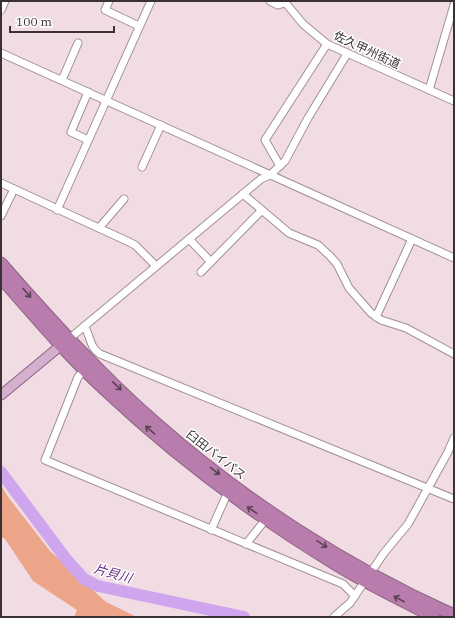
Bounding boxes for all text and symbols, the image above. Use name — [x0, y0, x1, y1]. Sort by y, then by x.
scale bar — [10, 8, 114, 34]
text: 100 m — [16, 14, 52, 29]
street label: 佐久甲州街道 — [331, 28, 403, 72]
one-way arrow — [22, 287, 31, 298]
one-way arrow — [112, 381, 122, 391]
one-way arrow — [144, 426, 155, 435]
street label: 臼田バイパス — [183, 427, 249, 483]
one-way arrow — [209, 467, 220, 475]
one-way arrow — [247, 506, 258, 514]
one-way arrow — [316, 540, 327, 548]
water label: 片貝川 — [92, 560, 136, 588]
one-way arrow — [394, 595, 406, 602]

